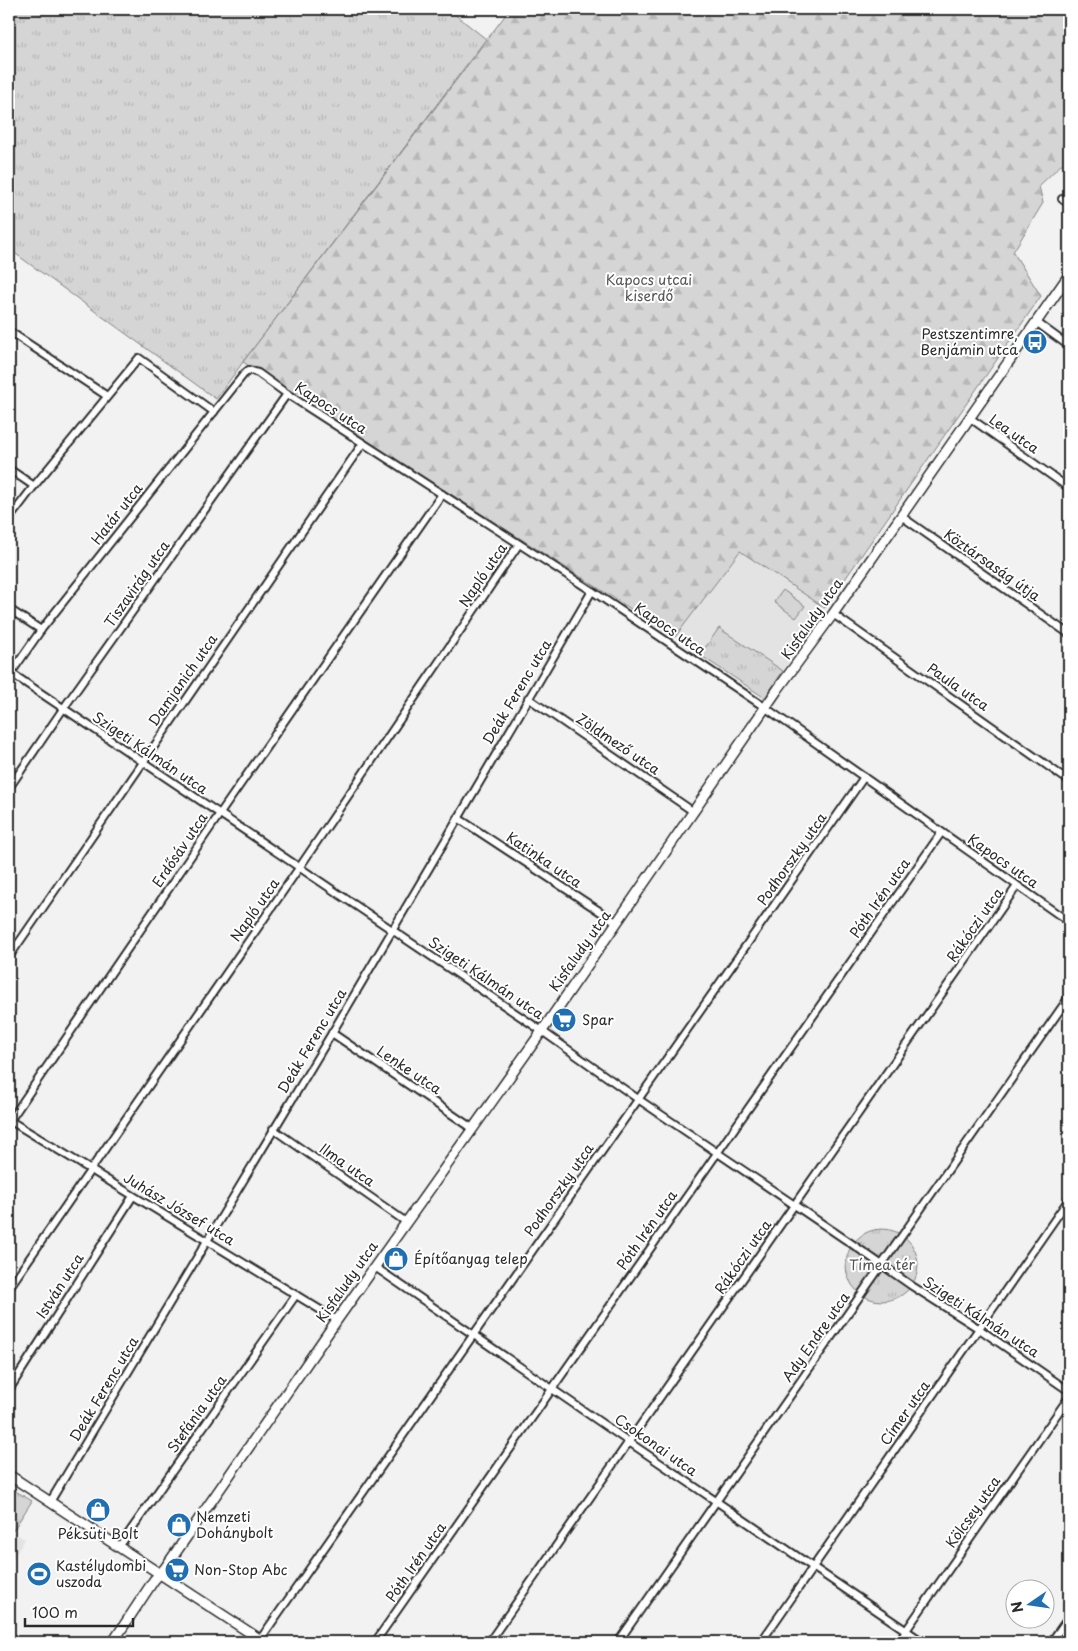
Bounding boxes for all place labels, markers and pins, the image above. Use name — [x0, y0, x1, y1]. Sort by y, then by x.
place label: Pestszentimre, Benjámin utca — [920, 323, 1018, 360]
bus stop icon: Pestszentimre, Benjámin utca — [1022, 329, 1048, 355]
supermarket icon: Spar — [551, 1007, 577, 1033]
place label: Spar — [582, 1009, 614, 1030]
shop icon: Építőanyag telep — [383, 1246, 409, 1272]
place label: Építőanyag telep — [414, 1248, 528, 1269]
shop icon: Péksüti Bolt — [85, 1497, 111, 1523]
place label: Nemzeti Dohánybolt — [196, 1506, 274, 1543]
shop icon: Nemzeti Dohánybolt — [166, 1512, 192, 1538]
place label: Péksüti Bolt — [58, 1523, 139, 1544]
place label: Kastélydombi uszoda — [56, 1555, 146, 1592]
supermarket icon: Non-Stop Abc — [164, 1557, 190, 1583]
place label: Non-Stop Abc — [194, 1559, 288, 1580]
sports icon: Kastélydombi uszoda — [26, 1561, 52, 1587]

